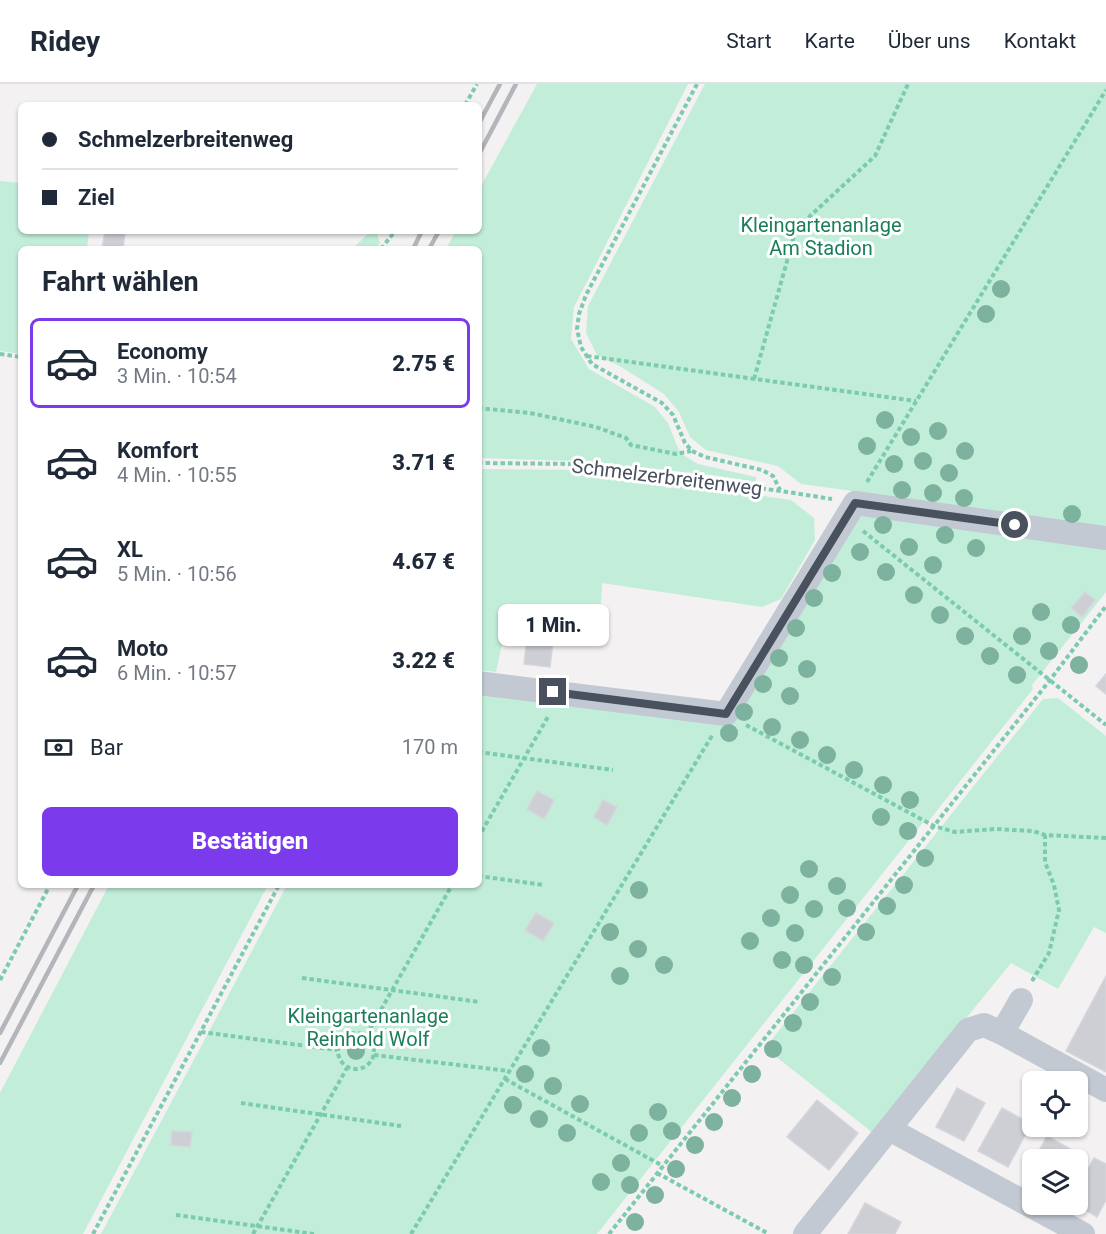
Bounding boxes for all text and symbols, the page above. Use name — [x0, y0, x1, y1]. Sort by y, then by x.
text: Ridey — [30, 25, 100, 58]
text: Start — [726, 29, 772, 53]
text: Karte — [805, 29, 855, 53]
text: Über uns — [888, 29, 971, 53]
text: Kontakt — [1004, 29, 1076, 53]
text: Schmelzerbreitenweg — [78, 127, 293, 152]
text: Ziel — [78, 185, 115, 210]
park label: Kleingartenanlage Am Stadion — [741, 213, 902, 260]
text: Fahrt wählen — [42, 266, 199, 298]
icon: car — [45, 336, 99, 390]
text: Economy — [117, 339, 208, 364]
text: 2.75 € — [392, 351, 455, 376]
text: 3 Min. · 10:54 — [117, 364, 237, 388]
icon: car — [45, 435, 99, 489]
text: Komfort — [117, 438, 199, 463]
text: 3.71 € — [392, 450, 455, 475]
street label: Schmelzerbreitenweg — [570, 453, 764, 501]
text: 4 Min. · 10:55 — [117, 463, 237, 487]
route start — [1001, 511, 1028, 538]
icon: car — [45, 534, 99, 588]
text: XL — [117, 537, 143, 562]
text: 4.67 € — [392, 549, 455, 574]
text: 5 Min. · 10:56 — [117, 562, 237, 586]
callout: 1 Min. — [498, 605, 608, 647]
text: 1 Min. — [525, 613, 582, 637]
icon: car — [45, 633, 99, 687]
text: Moto — [117, 636, 168, 661]
text: 3.22 € — [392, 648, 455, 673]
text: 6 Min. · 10:57 — [117, 661, 237, 685]
route end — [539, 678, 566, 705]
icon: cash — [42, 731, 75, 764]
text: Bar — [90, 735, 123, 760]
text: 170 m — [402, 735, 458, 759]
button: Bestätigen — [42, 807, 458, 876]
park label: Kleingartenanlage Reinhold Wolf — [288, 1004, 449, 1051]
map controls — [1022, 1071, 1088, 1215]
button: locate — [1022, 1071, 1088, 1137]
button: layers — [1022, 1149, 1088, 1215]

